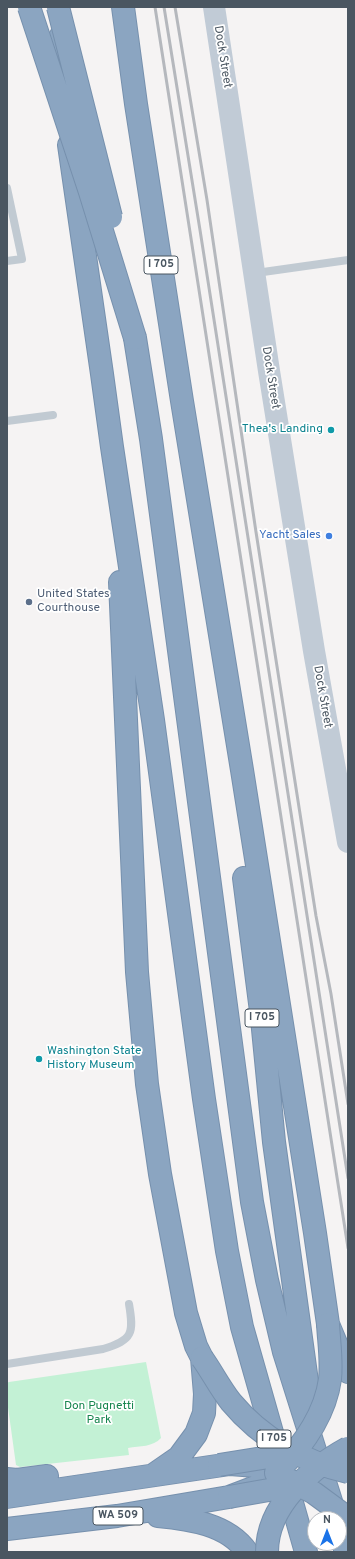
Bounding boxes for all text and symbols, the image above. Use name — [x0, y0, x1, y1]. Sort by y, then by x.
street label: Dock Street — [210, 25, 234, 89]
road number: I 705 — [144, 256, 178, 274]
street label: Dock Street — [258, 346, 282, 410]
place label: Thea's Landing — [242, 423, 323, 437]
marker: Thea's Landing — [326, 425, 336, 435]
place label: Yacht Sales — [259, 529, 321, 543]
marker: Yacht Sales — [324, 531, 334, 541]
place label: United States Courthouse — [37, 588, 110, 616]
marker: United States Courthouse — [24, 597, 34, 607]
street label: Dock Street — [309, 665, 335, 729]
road number: I 705 — [245, 1009, 279, 1027]
place label: Washington State History Museum — [47, 1045, 141, 1073]
marker: Washington State History Museum — [34, 1054, 44, 1064]
park label: Don Pugnetti Park — [64, 1400, 134, 1428]
road number: I 705 — [257, 1430, 291, 1448]
road number: WA 509 — [93, 1507, 143, 1525]
north arrow — [307, 1511, 347, 1551]
text: N — [323, 1513, 331, 1527]

